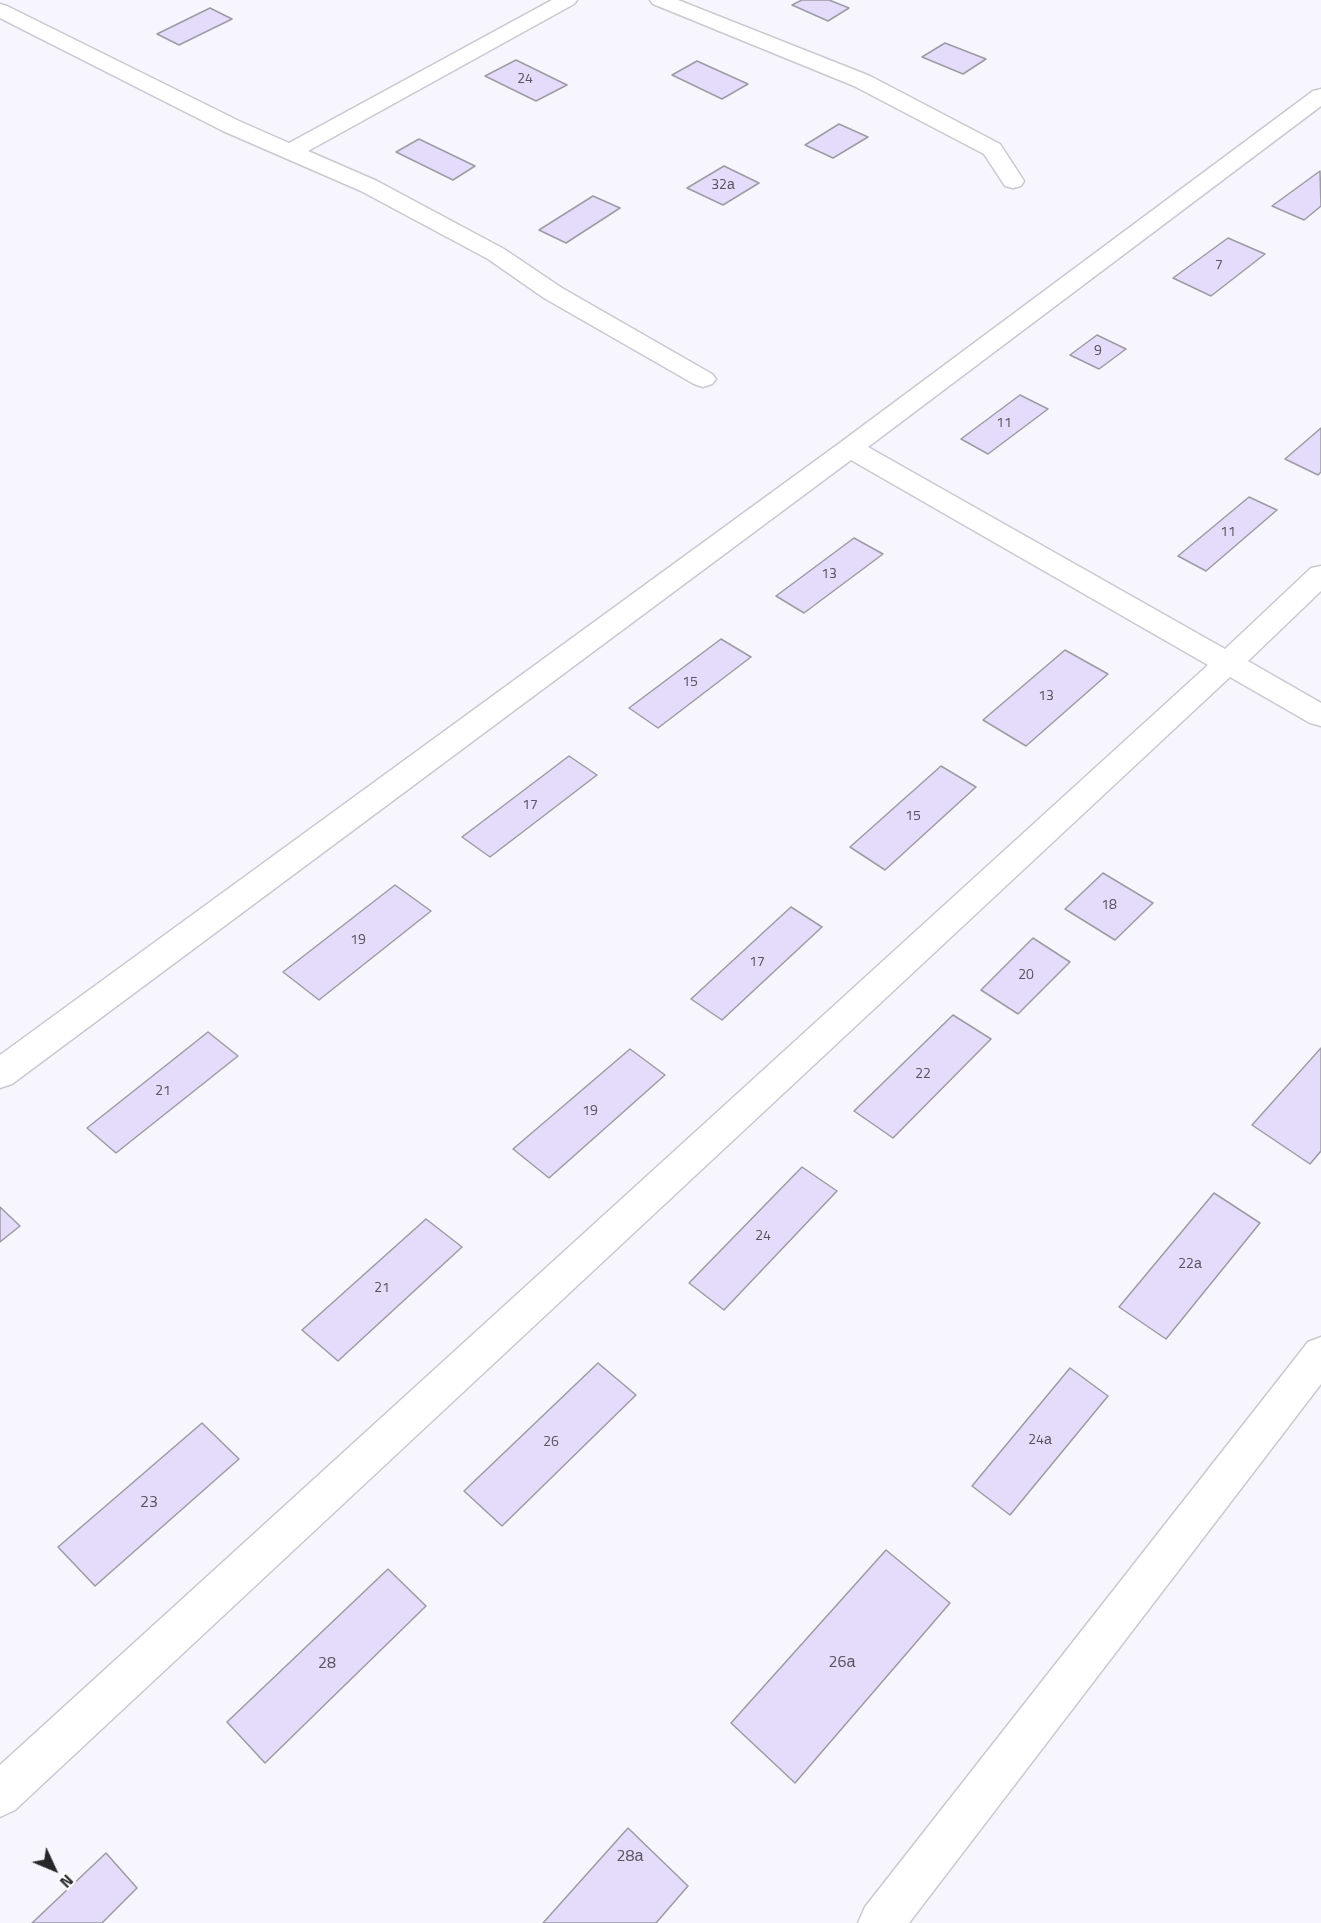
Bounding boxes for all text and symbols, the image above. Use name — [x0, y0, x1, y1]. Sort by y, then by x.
house number: 24 — [517, 72, 533, 88]
house number: 32а — [711, 178, 735, 194]
house number: 7 — [1215, 258, 1223, 274]
house number: 9 — [1094, 344, 1102, 360]
house number: 11 — [996, 416, 1012, 432]
house number: 11 — [1220, 525, 1236, 541]
house number: 13 — [821, 567, 837, 583]
house number: 15 — [682, 675, 698, 691]
house number: 13 — [1038, 689, 1054, 705]
house number: 17 — [522, 798, 538, 814]
house number: 15 — [905, 809, 921, 825]
house number: 18 — [1101, 898, 1117, 914]
house number: 19 — [350, 933, 366, 949]
house number: 17 — [749, 955, 765, 971]
house number: 20 — [1018, 968, 1034, 984]
house number: 22 — [915, 1067, 931, 1083]
house number: 21 — [155, 1084, 171, 1100]
house number: 19 — [582, 1104, 598, 1120]
house number: 24 — [755, 1229, 771, 1245]
house number: 22а — [1178, 1257, 1202, 1273]
house number: 21 — [374, 1281, 390, 1297]
house number: 24а — [1028, 1433, 1052, 1449]
house number: 26 — [543, 1435, 559, 1451]
house number: 23 — [140, 1493, 158, 1513]
house number: 26а — [829, 1653, 855, 1673]
house number: 28 — [318, 1654, 336, 1674]
north arrow — [24, 1839, 84, 1899]
house number: 28а — [617, 1847, 643, 1867]
text: N — [54, 1869, 79, 1894]

